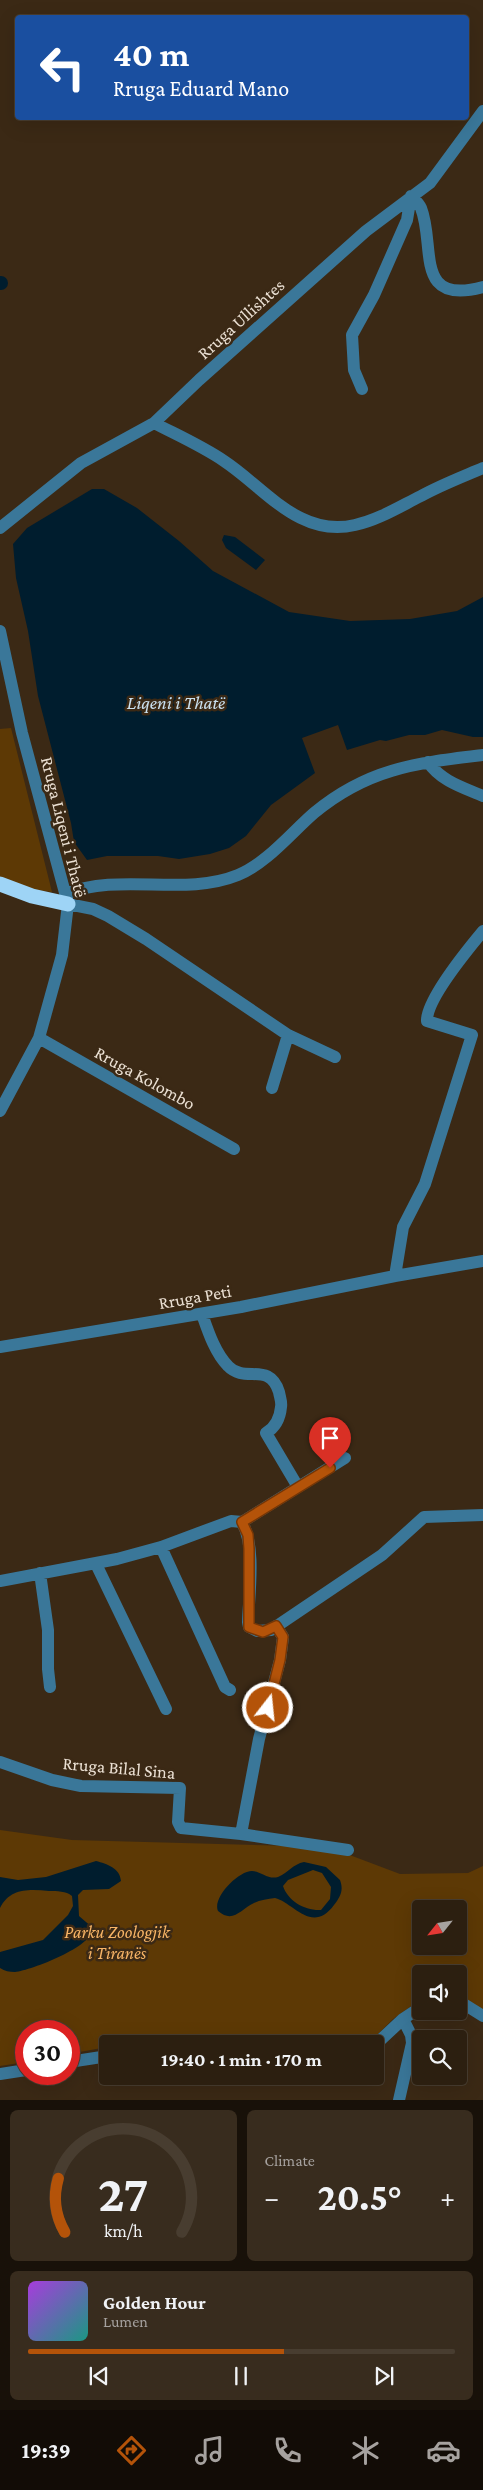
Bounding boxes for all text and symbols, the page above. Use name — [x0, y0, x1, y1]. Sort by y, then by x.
icon: left — [30, 35, 95, 100]
text: 40 m — [113, 35, 190, 74]
text: Rruga Eduard Mano — [113, 76, 289, 101]
street label: Rruga Ullishtes — [194, 275, 288, 363]
water label: Liqeni i Thatë — [127, 692, 226, 713]
street label: Rruga Liqeni i Thatë — [37, 755, 91, 900]
street label: Rruga Kolombo — [91, 1042, 199, 1114]
street label: Rruga Peti — [157, 1281, 233, 1313]
pin — [309, 1417, 351, 1468]
icon: arrive — [316, 1424, 344, 1452]
position arrow — [241, 1681, 293, 1733]
street label: Rruga Bilal Sina — [62, 1753, 176, 1783]
north arrow — [412, 1900, 468, 1955]
map controls — [412, 1900, 467, 2085]
park label: Parku Zoologjik i Tiranës — [64, 1922, 171, 1963]
button: sound — [412, 1965, 467, 2020]
speed limit sign: 30 — [15, 2020, 80, 2085]
button: search — [412, 2030, 467, 2085]
text: 19:40 · 1 min · 170 m — [161, 2049, 322, 2070]
text: Climate — [265, 2152, 315, 2169]
text: 27 — [98, 2164, 148, 2222]
text: 20.5° — [317, 2176, 402, 2218]
text: − — [265, 2182, 279, 2213]
text: + — [440, 2182, 455, 2213]
text: km/h — [104, 2221, 143, 2241]
text: Golden Hour — [103, 2292, 206, 2313]
text: Lumen — [103, 2313, 148, 2330]
icon: previous — [85, 2362, 113, 2390]
icon: pause — [227, 2362, 255, 2390]
icon: next — [370, 2362, 398, 2390]
icon: directions — [114, 2433, 149, 2468]
icon: music — [192, 2433, 227, 2468]
icon: phone — [270, 2433, 305, 2468]
icon: climate — [348, 2433, 383, 2468]
icon: car — [426, 2433, 461, 2468]
text: 19:39 — [22, 2438, 71, 2463]

